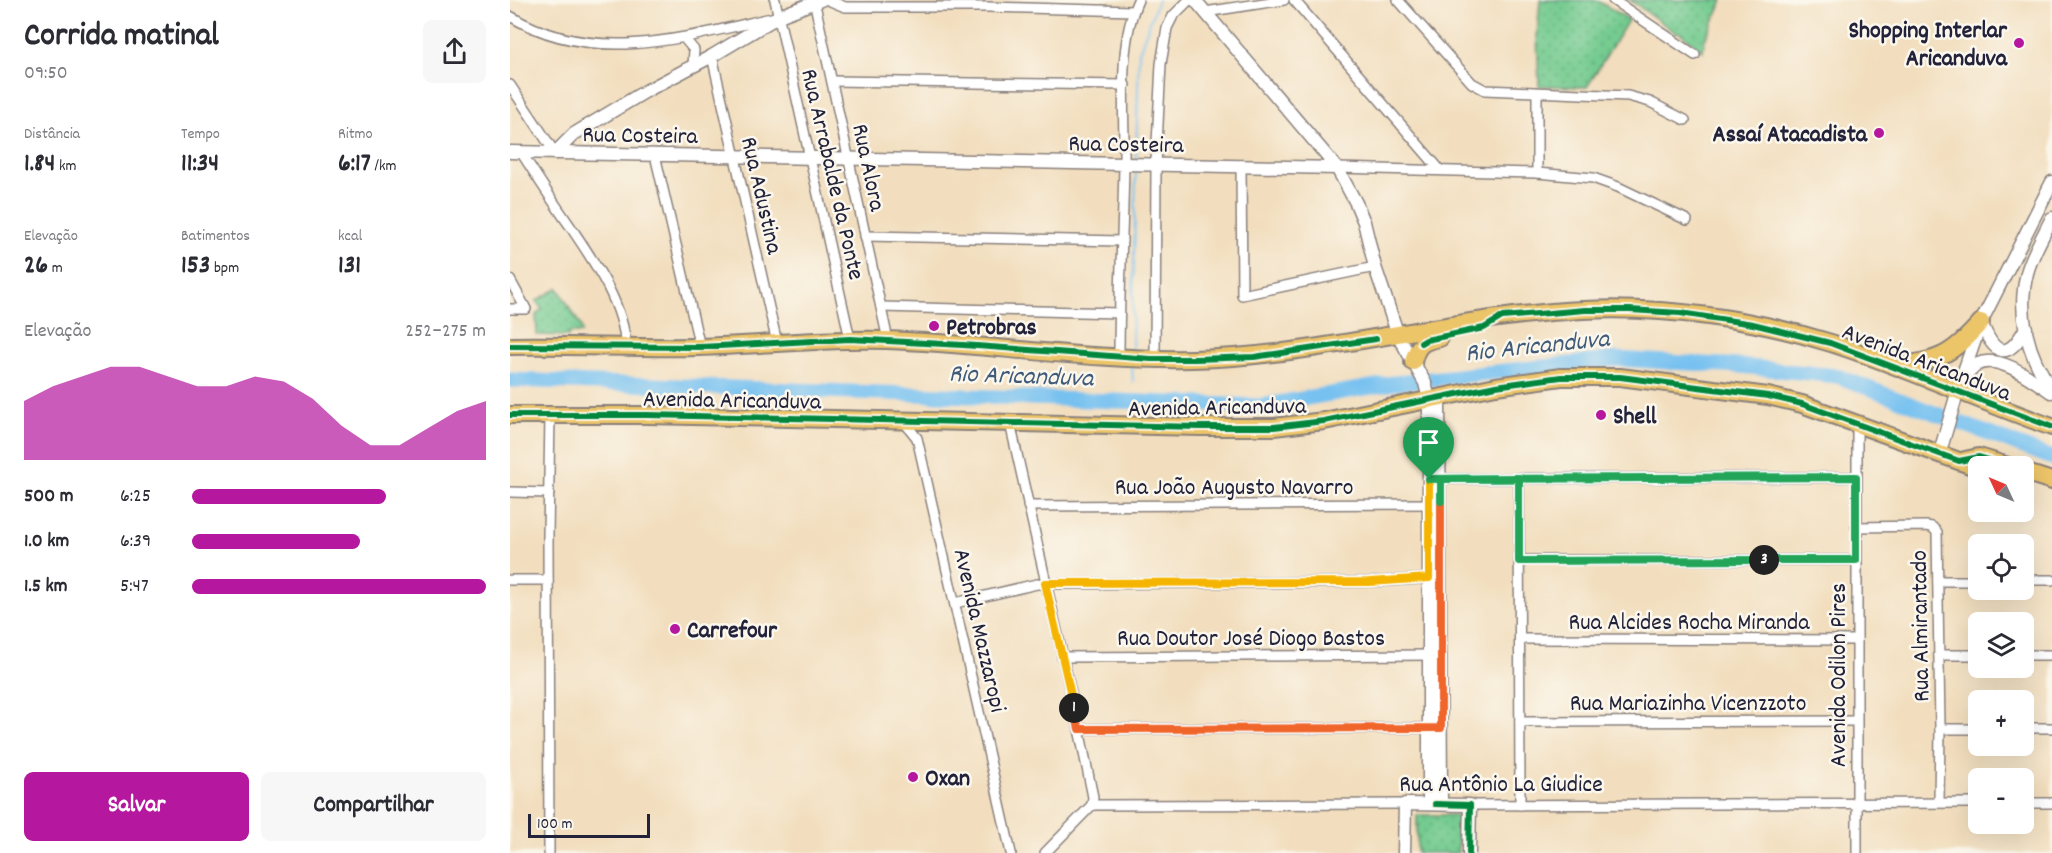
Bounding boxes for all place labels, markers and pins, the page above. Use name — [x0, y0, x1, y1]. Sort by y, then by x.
place label: Shopping Interlar Aricanduva — [1848, 15, 2008, 77]
marker: Shopping Interlar Aricanduva — [2012, 36, 2026, 50]
place label: Assaí Atacadista — [1713, 119, 1868, 153]
marker: Assaí Atacadista — [1872, 126, 1886, 140]
place label: Petrobras — [946, 312, 1037, 346]
marker: Petrobras — [927, 319, 941, 333]
place label: Shell — [1613, 401, 1657, 435]
marker: Shell — [1594, 408, 1608, 422]
pin — [1403, 417, 1454, 479]
pin: 3 — [1749, 545, 1779, 575]
place label: Carrefour — [687, 615, 778, 649]
marker: Carrefour — [668, 622, 682, 636]
pin: 1 — [1059, 693, 1089, 723]
place label: Oxan — [925, 763, 970, 797]
marker: Oxan — [906, 770, 920, 784]

